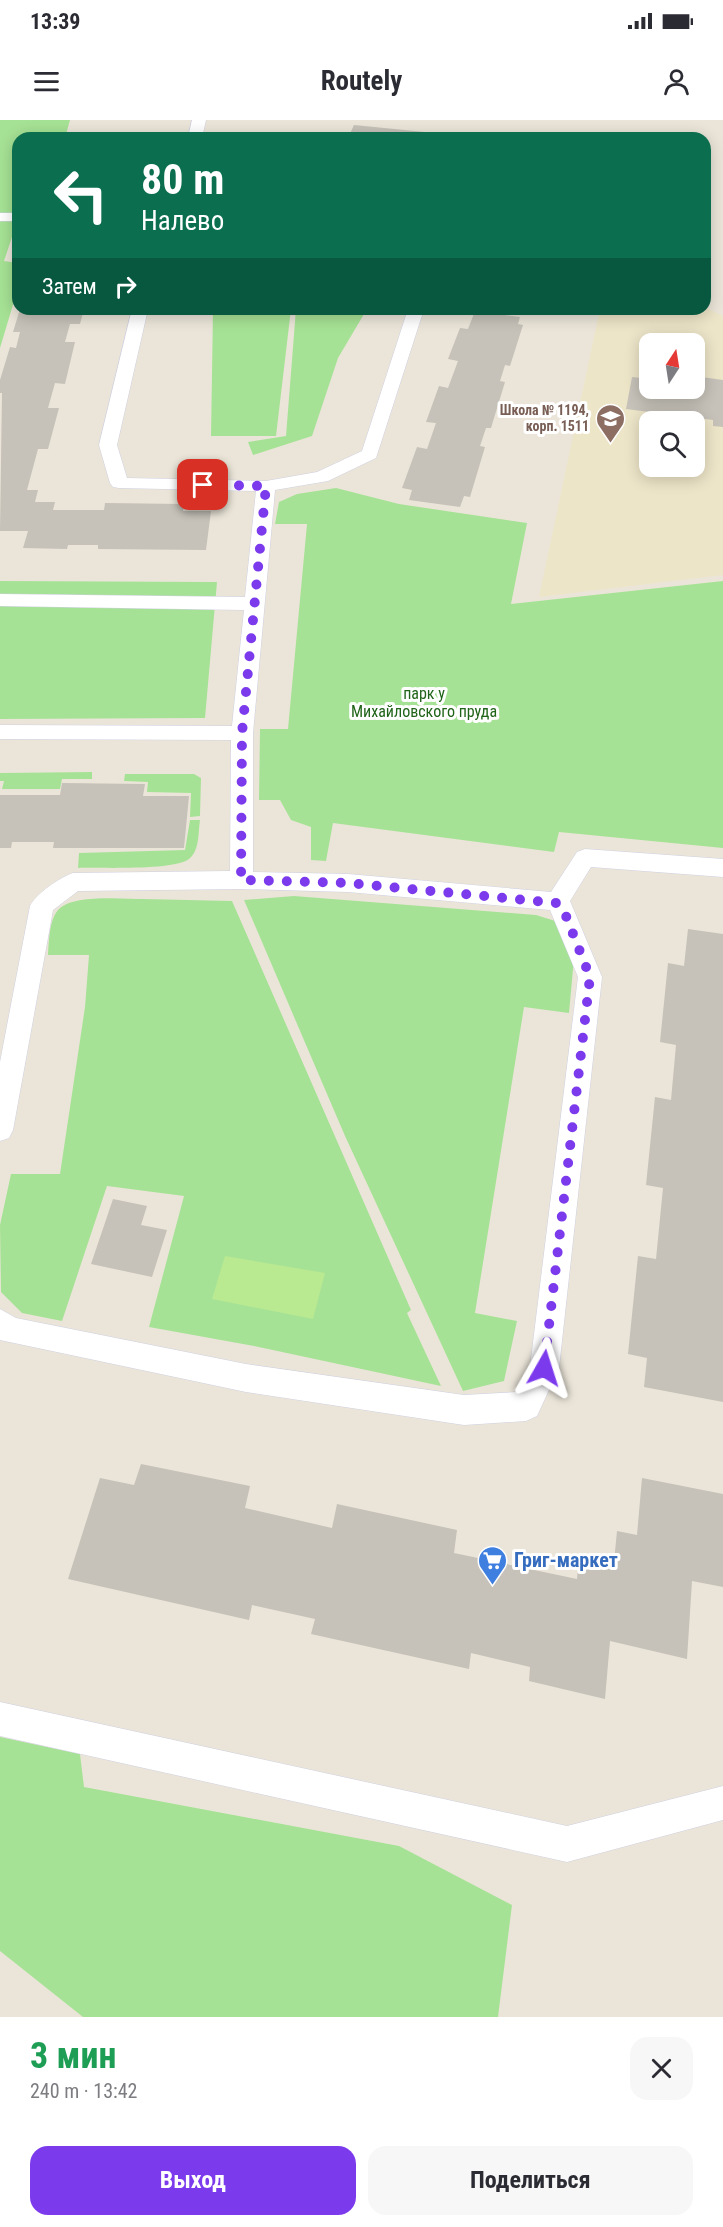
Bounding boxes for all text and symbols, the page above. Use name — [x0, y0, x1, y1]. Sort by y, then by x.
text: 13:39 — [30, 9, 81, 34]
icon: menu — [30, 65, 63, 98]
text: Routely — [321, 65, 402, 97]
icon: person — [660, 65, 693, 98]
text: 80 m — [141, 155, 224, 204]
icon: left — [42, 156, 120, 234]
text: Налево — [141, 205, 224, 237]
icon: right — [109, 270, 142, 303]
text: Затем — [42, 274, 97, 299]
north arrow — [639, 333, 705, 399]
map controls — [639, 333, 705, 477]
place label: Школа № 1194, корп. 1511 — [500, 402, 589, 434]
school or university icon: Школа № 1194, корп. 1511 — [594, 402, 626, 444]
button: search — [639, 411, 705, 477]
pin — [177, 459, 228, 510]
icon: arrive — [186, 468, 219, 501]
park label: парк у Михайловского пруда — [351, 684, 497, 721]
position arrow — [512, 1336, 576, 1400]
supermarket icon: Григ-маркет — [477, 1544, 509, 1586]
place label: Григ-маркет — [514, 1548, 618, 1572]
text: 3 мин — [30, 2035, 116, 2077]
button: close — [630, 2037, 693, 2100]
text: 240 m · 13:42 — [30, 2079, 137, 2103]
button: Выход — [30, 2146, 356, 2215]
button: Поделиться — [368, 2146, 693, 2215]

